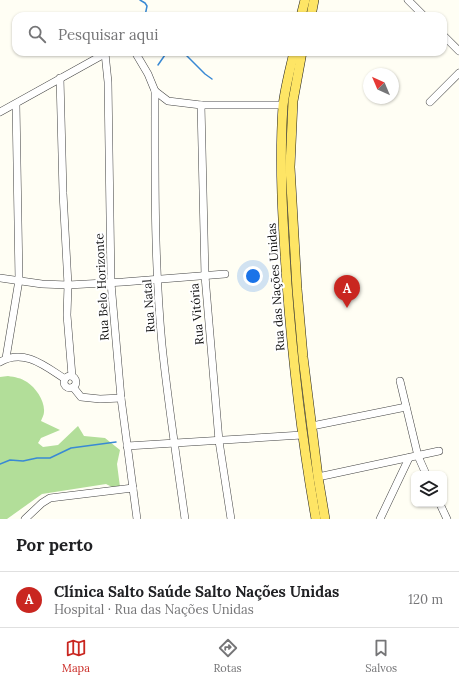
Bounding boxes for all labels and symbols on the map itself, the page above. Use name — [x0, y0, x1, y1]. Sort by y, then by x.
north arrow — [363, 68, 399, 104]
street label: Rua das Nações Unidas — [264, 222, 287, 352]
street label: Rua Belo Horizonte — [91, 232, 112, 341]
your location — [243, 266, 263, 286]
pin: A — [334, 275, 360, 308]
street label: Rua Natal — [139, 279, 158, 333]
street label: Rua Vitória — [186, 283, 207, 345]

